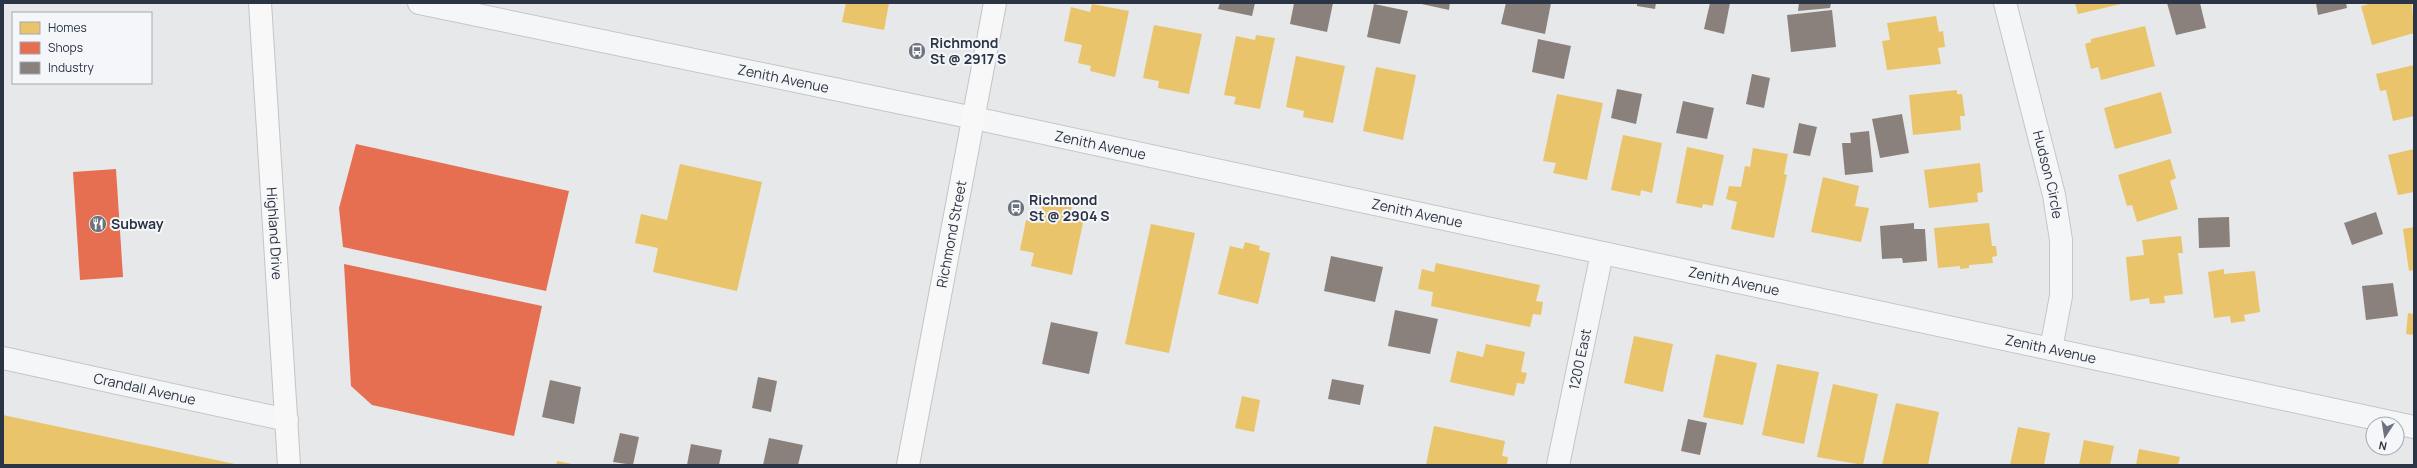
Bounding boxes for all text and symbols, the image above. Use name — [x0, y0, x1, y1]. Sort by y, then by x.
legend — [12, 12, 152, 84]
text: Homes — [48, 19, 87, 36]
place label: Richmond St @ 2917 S — [930, 33, 1006, 68]
text: Shops — [48, 39, 83, 56]
bus stop icon: Richmond St @ 2917 S — [907, 41, 927, 61]
text: Industry — [48, 59, 94, 76]
street label: Zenith Avenue — [736, 59, 831, 97]
street label: Zenith Avenue — [1053, 126, 1148, 164]
street label: Hudson Circle — [2029, 128, 2068, 220]
street label: Richmond Street — [932, 178, 970, 289]
street label: Highland Drive — [263, 187, 287, 280]
place label: Richmond St @ 2904 S — [1029, 190, 1109, 225]
street label: Zenith Avenue — [1370, 194, 1465, 232]
bus stop icon: Richmond St @ 2904 S — [1006, 198, 1026, 218]
restaurant icon: Subway — [88, 214, 108, 234]
place label: Subway — [111, 214, 164, 233]
street label: Zenith Avenue — [1687, 262, 1781, 300]
street label: 1200 East — [1564, 326, 1595, 391]
street label: Zenith Avenue — [2003, 330, 2098, 368]
street label: Crandall Avenue — [92, 368, 198, 409]
north arrow — [2365, 416, 2405, 456]
text: N — [2377, 438, 2388, 454]

